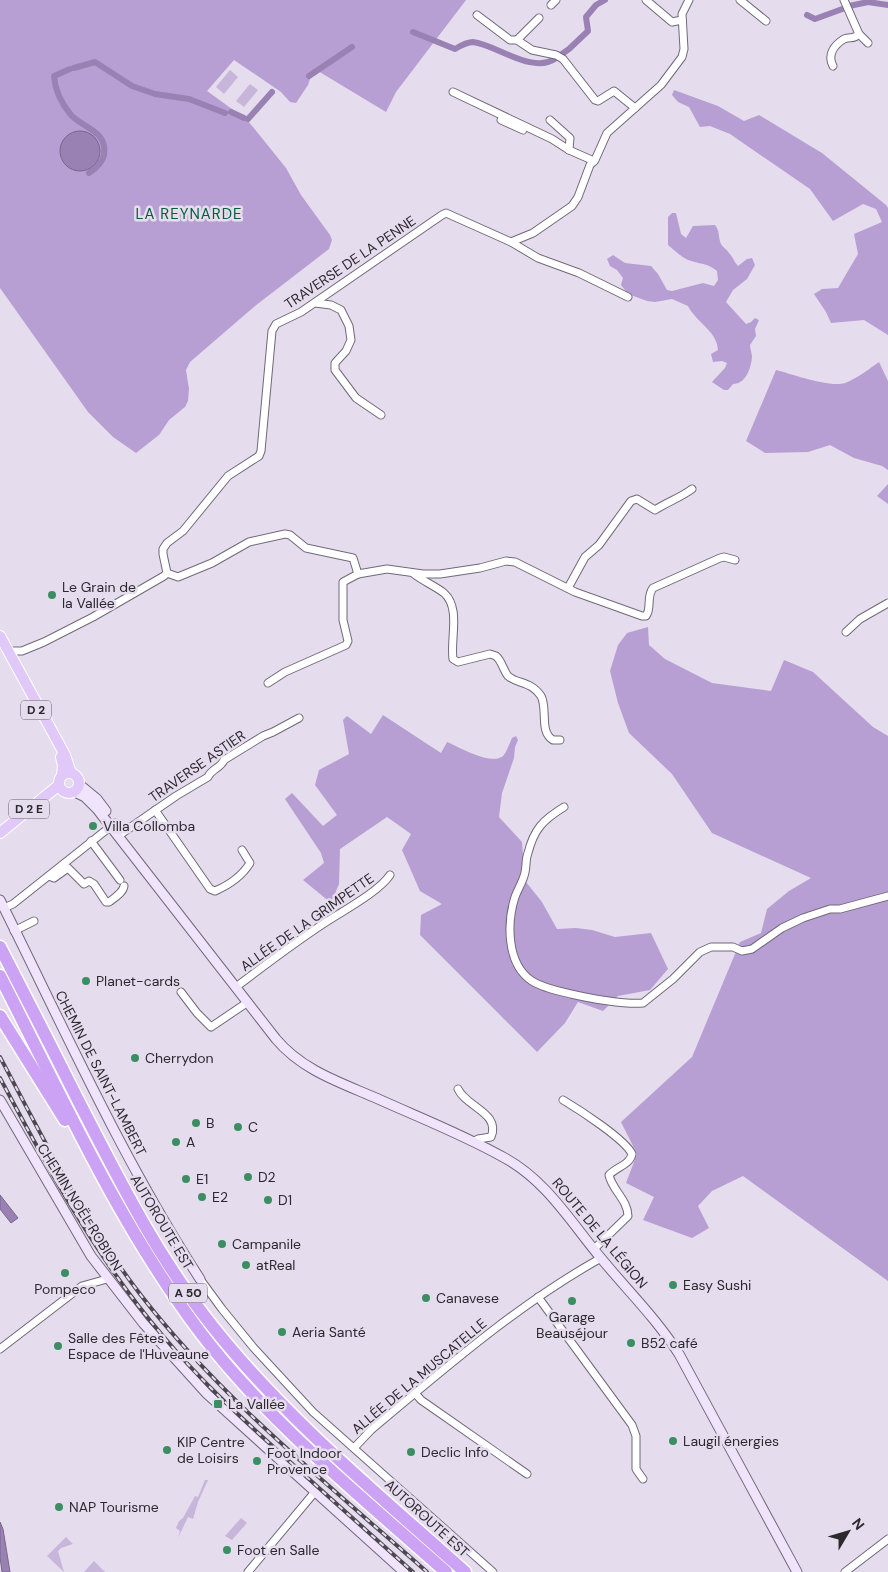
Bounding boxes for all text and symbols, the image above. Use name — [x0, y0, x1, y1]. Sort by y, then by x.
district label: LA REYNARDE — [136, 204, 242, 224]
street label: TRAVERSE DE LA PENNE — [281, 211, 419, 313]
place label: Le Grain de la Vallée — [62, 578, 136, 612]
marker: Le Grain de la Vallée — [46, 589, 58, 601]
road number: D 2 — [21, 700, 51, 720]
street label: TRAVERSE ASTIER — [145, 726, 249, 806]
road number: D 2 E — [9, 800, 49, 819]
place label: Villa Collomba — [103, 817, 195, 835]
marker: Villa Collomba — [87, 820, 99, 832]
street label: ALLÉE DE LA GRIMPETTE — [237, 869, 377, 975]
place label: Planet-cards — [96, 972, 180, 990]
marker: Planet-cards — [80, 975, 92, 987]
street label: CHEMIN DE SAINT-LAMBERT — [51, 987, 151, 1159]
place label: Cherrydon — [145, 1049, 214, 1067]
marker: Cherrydon — [129, 1052, 141, 1064]
place label: B — [206, 1114, 214, 1132]
marker: B — [190, 1117, 202, 1129]
place label: C — [248, 1118, 258, 1136]
marker: C — [232, 1121, 244, 1133]
place label: A — [186, 1133, 195, 1151]
marker: A — [170, 1136, 182, 1148]
street label: CHEMIN NOËL ROBION — [33, 1140, 127, 1274]
place label: D2 — [258, 1168, 275, 1186]
place label: E1 — [196, 1170, 208, 1188]
street label: AUTOROUTE EST — [127, 1171, 198, 1273]
marker: D2 — [242, 1171, 254, 1183]
marker: E1 — [180, 1173, 192, 1185]
street label: ROUTE DE LA LÉGION — [548, 1174, 652, 1292]
place label: E2 — [212, 1188, 228, 1206]
marker: E2 — [196, 1191, 208, 1203]
place label: D1 — [278, 1191, 292, 1209]
marker: D1 — [262, 1194, 274, 1206]
place label: Campanile — [232, 1235, 301, 1253]
marker: Campanile — [216, 1238, 228, 1250]
place label: atReal — [256, 1256, 296, 1274]
marker: atReal — [240, 1259, 252, 1271]
marker: Pompeco — [59, 1267, 71, 1279]
place label: Easy Sushi — [683, 1276, 751, 1294]
marker: Easy Sushi — [667, 1279, 679, 1291]
place label: Pompeco — [34, 1280, 96, 1298]
road number: A 50 — [169, 1284, 207, 1302]
place label: Canavese — [436, 1289, 499, 1307]
marker: Canavese — [420, 1292, 432, 1304]
marker: Garage Beauséjour — [566, 1295, 578, 1307]
place label: Garage Beauséjour — [536, 1308, 608, 1342]
street label: ALLÉE DE LA MUSCATELLE — [348, 1314, 490, 1438]
place label: Aeria Santé — [292, 1323, 366, 1341]
marker: Aeria Santé — [276, 1326, 288, 1338]
place label: Salle des Fêtes Espace de l'Huveaune — [68, 1329, 209, 1363]
place label: B52 café — [641, 1334, 698, 1352]
marker: B52 café — [625, 1337, 637, 1349]
marker: Salle des Fêtes Espace de l'Huveaune — [52, 1340, 64, 1352]
place label: La Vallée — [228, 1395, 285, 1413]
marker: La Vallée — [212, 1398, 224, 1410]
place label: Laugil énergies — [683, 1432, 779, 1450]
place label: KIP Centre de Loisirs — [177, 1433, 245, 1467]
marker: Laugil énergies — [667, 1435, 679, 1447]
place label: Declic Info — [421, 1443, 489, 1461]
marker: KIP Centre de Loisirs — [161, 1444, 173, 1456]
place label: Foot Indoor Provence — [267, 1444, 342, 1478]
marker: Declic Info — [405, 1446, 417, 1458]
marker: Foot Indoor Provence — [251, 1455, 263, 1467]
street label: AUTOROUTE EST — [381, 1475, 473, 1561]
place label: NAP Tourisme — [69, 1498, 159, 1516]
marker: NAP Tourisme — [53, 1501, 65, 1513]
north arrow — [823, 1507, 873, 1557]
text: N — [848, 1514, 868, 1534]
place label: Foot en Salle — [237, 1541, 319, 1559]
marker: Foot en Salle — [221, 1544, 233, 1556]

